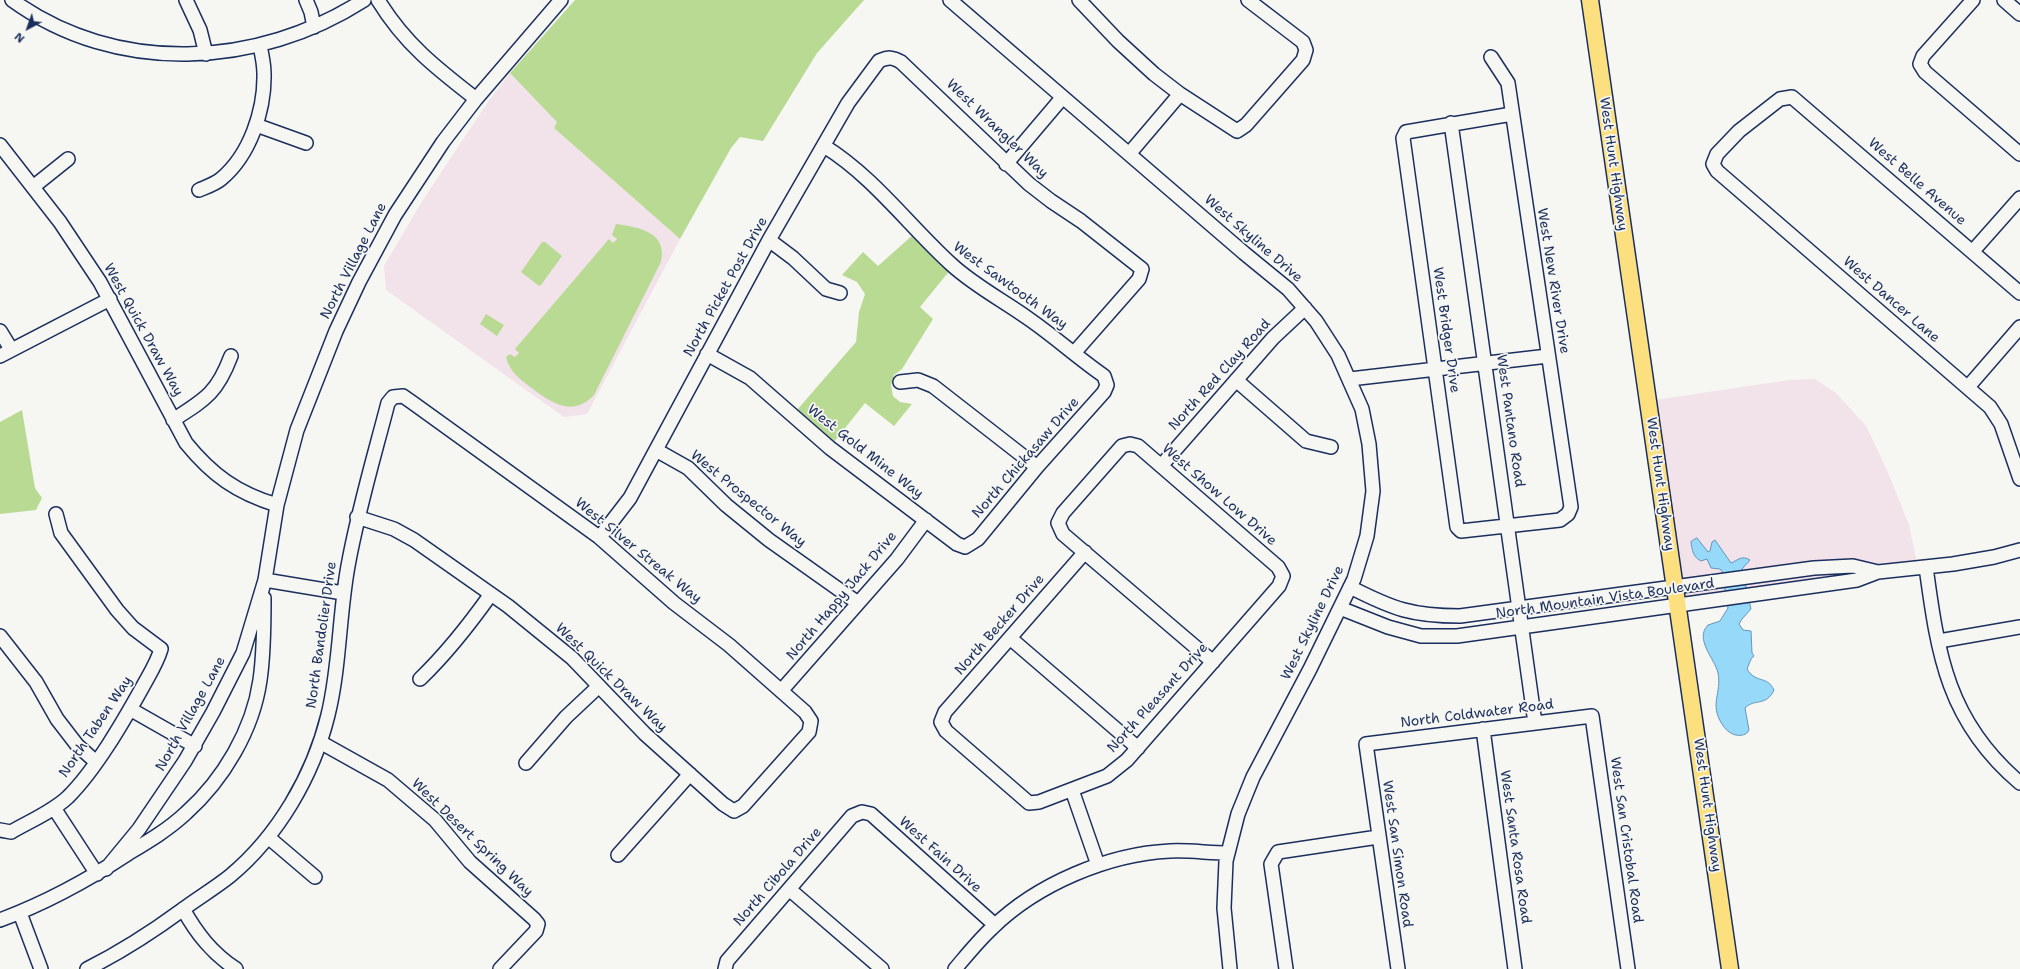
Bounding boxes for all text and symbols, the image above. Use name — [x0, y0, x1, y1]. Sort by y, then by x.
north arrow — [8, 8, 48, 48]
text: N — [12, 29, 28, 46]
street label: West Wrangler Way — [943, 76, 1051, 182]
street label: West Hunt Highway — [1595, 96, 1631, 232]
street label: West Belle Avenue — [1865, 135, 1969, 229]
street label: West Skyline Drive — [1200, 192, 1306, 286]
street label: North Village Lane — [317, 200, 391, 322]
street label: West New River Drive — [1533, 207, 1573, 355]
street label: North Picket Post Drive — [681, 214, 771, 360]
street label: West Sawtooth Way — [949, 239, 1071, 333]
street label: West Dancer Lane — [1839, 253, 1943, 347]
street label: West Quick Draw Way — [99, 261, 187, 399]
street label: West Bridger Drive — [1429, 266, 1463, 394]
street label: North Red Clay Road — [1165, 316, 1275, 434]
street label: West Pantano Road — [1492, 353, 1528, 489]
street label: North Chickasaw Drive — [969, 394, 1083, 522]
street label: West Gold Mine Way — [804, 401, 926, 503]
street label: West Hunt Highway — [1642, 416, 1678, 552]
street label: West Show Low Drive — [1158, 441, 1280, 549]
street label: West Prospector Way — [687, 447, 809, 551]
street label: West Silver Streak Way — [571, 495, 705, 607]
street label: North Happy Jack Drive — [783, 528, 901, 664]
street label: North Bandolier Drive — [303, 560, 341, 710]
street label: West Skyline Drive — [1278, 563, 1348, 683]
street label: North Becker Drive — [952, 571, 1048, 679]
street label: North Mountain Vista Boulevard — [1495, 575, 1715, 623]
street label: West Quick Draw Way — [551, 620, 671, 736]
street label: North Pleasant Drive — [1104, 639, 1212, 757]
street label: North Village Lane — [152, 654, 230, 774]
street label: North Taben Way — [56, 673, 136, 781]
street label: North Coldwater Road — [1399, 696, 1555, 732]
street label: West Hunt Highway — [1689, 737, 1725, 873]
street label: West San Cristobal Road — [1606, 756, 1646, 924]
street label: West Santa Rosa Road — [1496, 769, 1534, 925]
street label: West Desert Spring Way — [408, 775, 536, 901]
street label: West San Simon Road — [1378, 779, 1416, 929]
street label: West Fain Drive — [895, 813, 985, 897]
street label: North Cibola Drive — [731, 824, 825, 930]

